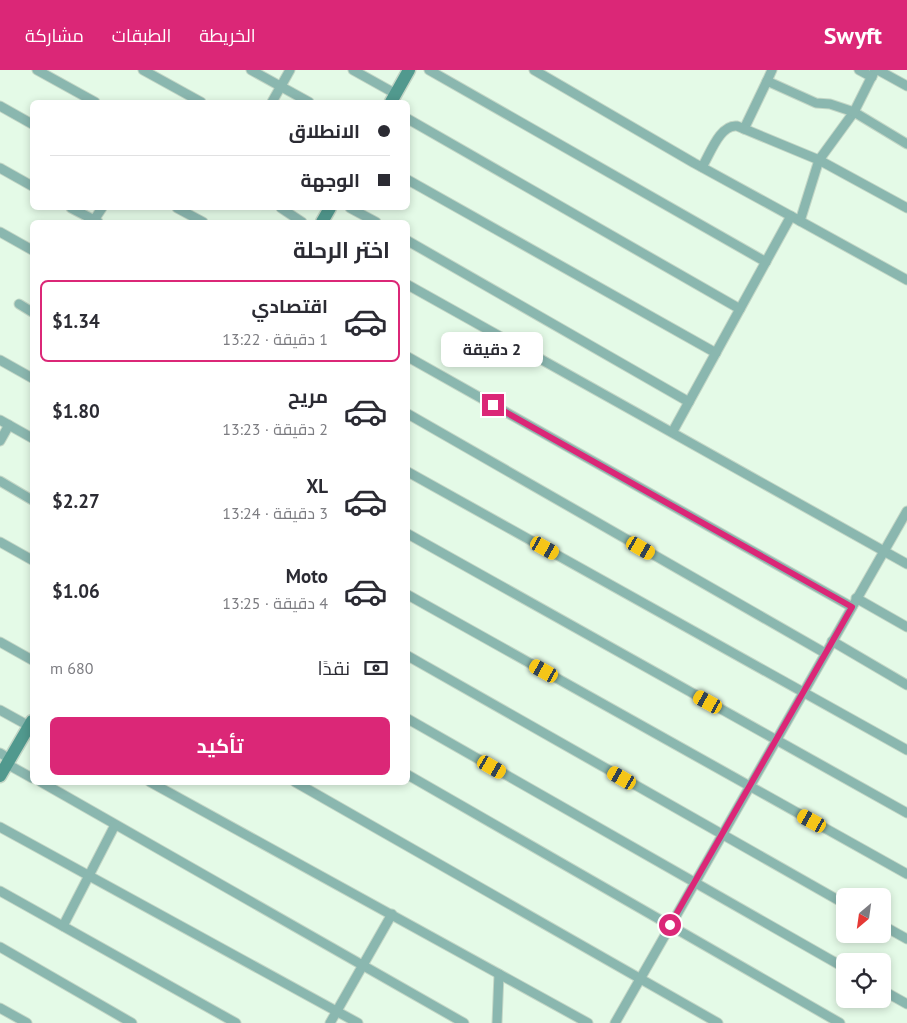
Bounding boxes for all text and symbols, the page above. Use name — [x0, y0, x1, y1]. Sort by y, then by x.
text: Swyft — [824, 20, 882, 51]
text: مشاركة — [25, 24, 84, 47]
text: الطبقات — [112, 24, 171, 47]
text: الخريطة — [199, 24, 256, 47]
text: الانطلاق — [289, 119, 360, 143]
text: الوجهة — [300, 168, 360, 192]
text: اختر الرحلة — [293, 236, 390, 264]
text: اقتصادي — [252, 294, 328, 318]
icon: car — [343, 299, 388, 344]
text: $1.34 — [52, 309, 100, 333]
text: 1 دقيقة · 13:22 — [222, 329, 328, 349]
callout: 2 دقيقة — [442, 332, 544, 368]
text: 2 دقيقة — [463, 339, 521, 359]
text: مريح — [288, 384, 328, 408]
icon: car — [343, 389, 388, 434]
route end — [482, 394, 504, 416]
text: $1.80 — [52, 399, 100, 423]
text: 2 دقيقة · 13:23 — [222, 419, 328, 439]
text: XL — [306, 474, 328, 498]
icon: car — [343, 479, 388, 524]
text: $2.27 — [52, 489, 100, 513]
text: 3 دقيقة · 13:24 — [222, 503, 328, 523]
car — [528, 534, 561, 562]
car — [624, 534, 657, 562]
text: Moto — [286, 564, 328, 588]
icon: car — [343, 569, 388, 614]
text: $1.06 — [52, 579, 100, 603]
text: 4 دقيقة · 13:25 — [222, 593, 328, 613]
icon: cash — [362, 654, 390, 682]
text: نقدًا — [318, 656, 350, 680]
car — [527, 657, 560, 685]
text: 680 m — [50, 658, 93, 678]
car — [691, 688, 724, 716]
button: تأكيد — [50, 717, 390, 775]
car — [475, 753, 508, 781]
car — [605, 764, 638, 792]
car — [795, 807, 828, 835]
north arrow — [836, 888, 891, 942]
map controls — [836, 888, 891, 1008]
route start — [659, 914, 681, 936]
button: locate — [836, 953, 891, 1008]

